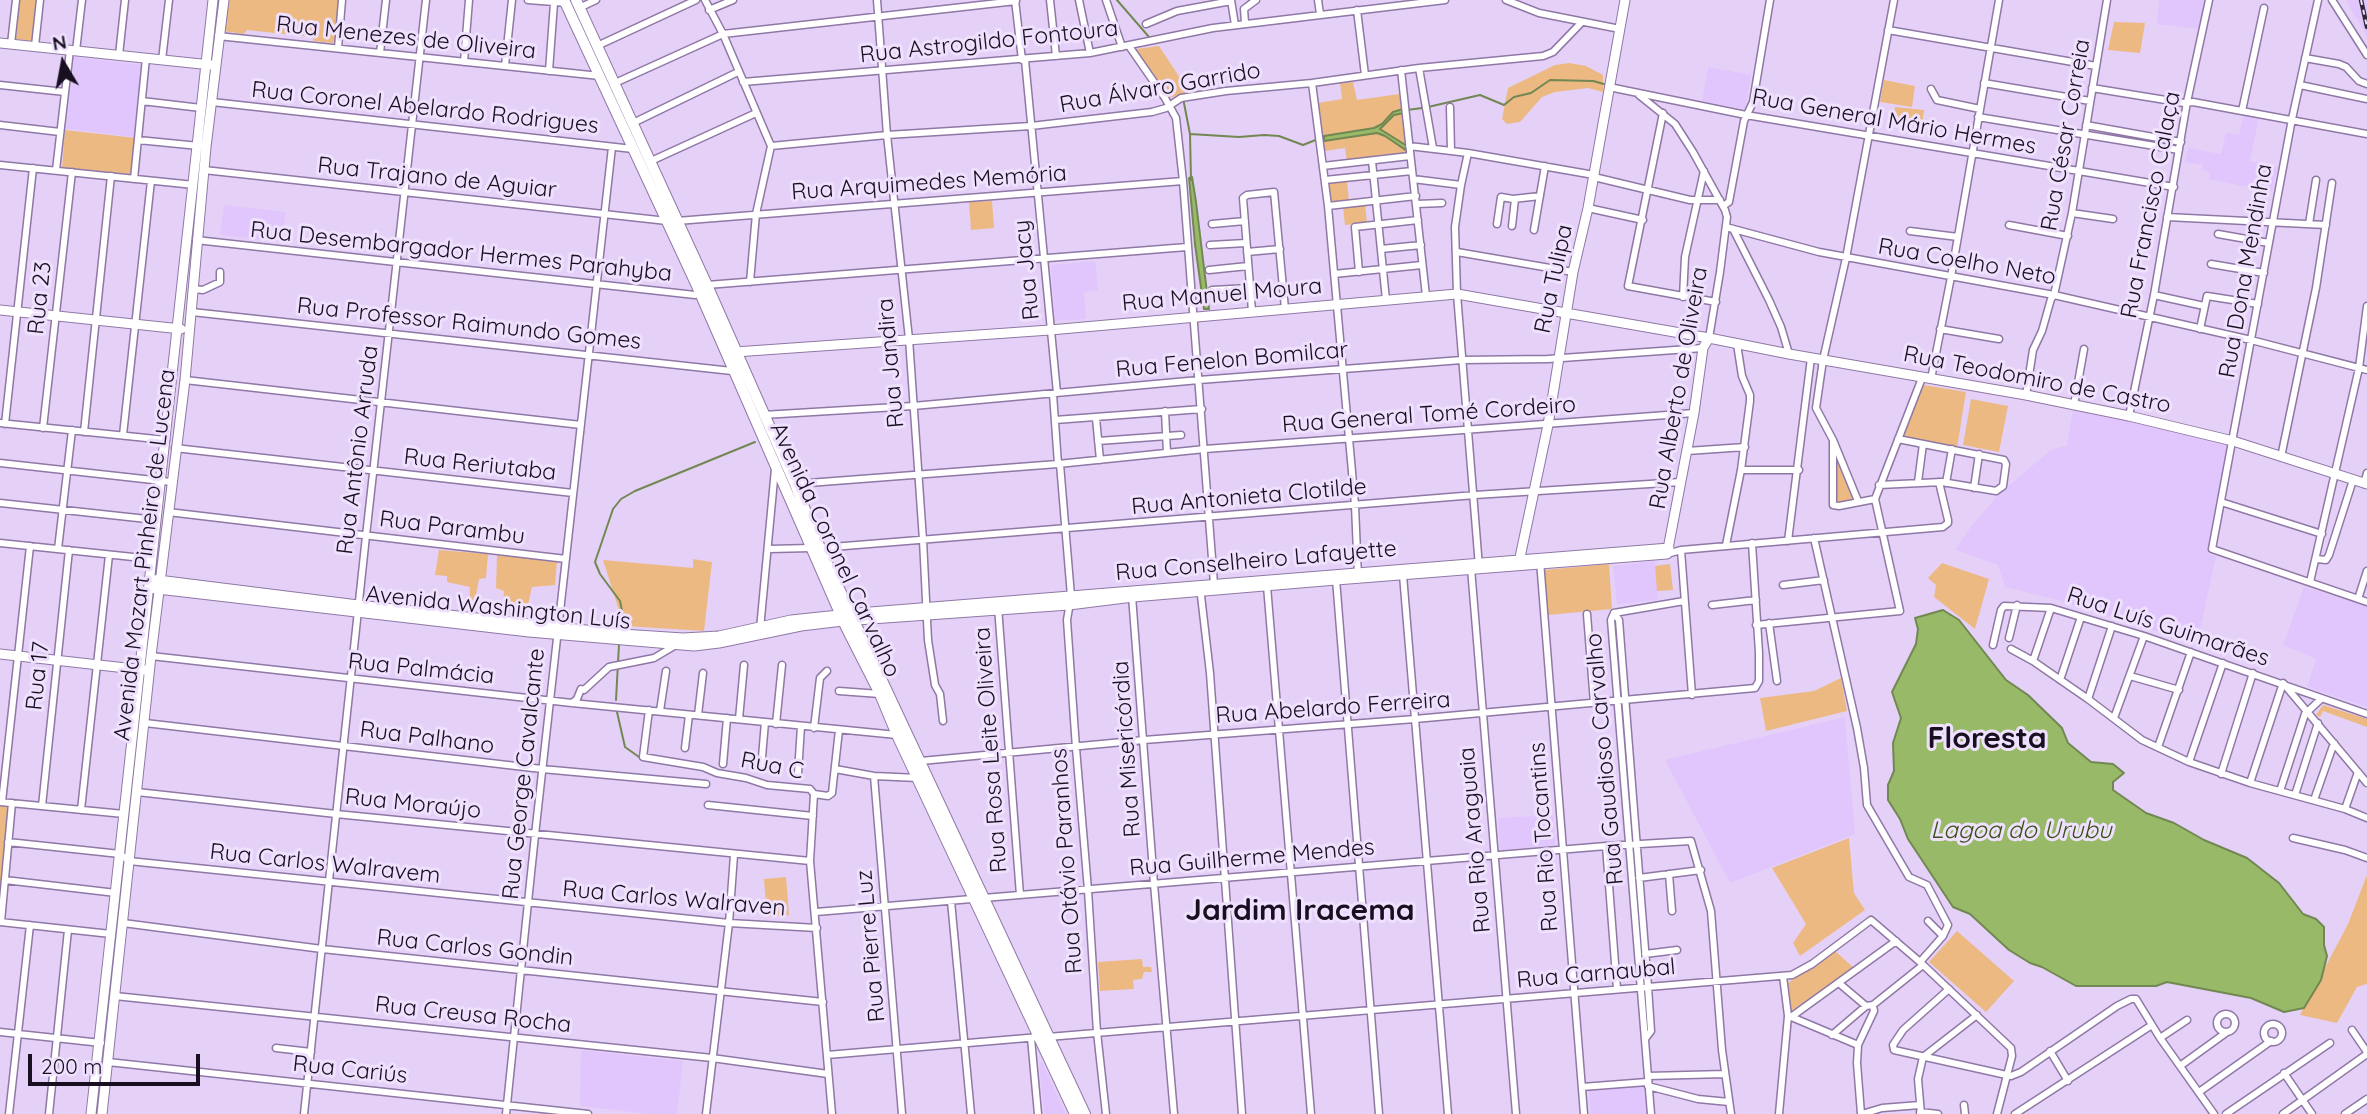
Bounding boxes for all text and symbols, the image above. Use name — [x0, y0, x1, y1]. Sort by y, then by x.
street label: Rua Menezes de Oliveira — [275, 11, 537, 65]
street label: Rua Astrogildo Fontoura — [858, 15, 1120, 69]
north arrow — [28, 28, 98, 98]
text: N — [50, 29, 68, 55]
street label: Rua César Correia — [2036, 37, 2096, 233]
street label: Rua Álvaro Garrido — [1057, 57, 1263, 119]
street label: Rua Coronel Abelardo Rodrigues — [250, 76, 600, 140]
street label: Rua General Mário Hermes — [1750, 83, 2038, 161]
street label: Rua Francisco Calaça — [2115, 89, 2187, 321]
street label: Rua Trajano de Aguiar — [316, 152, 558, 204]
street label: Rua Arquimedes Memória — [790, 160, 1068, 206]
street label: Rua Dona Mendinha — [2214, 162, 2278, 380]
street label: Rua Desembargador Hermes Parahyba — [249, 216, 673, 288]
street label: Rua Jacy — [1008, 219, 1046, 321]
street label: Rua Tulipa — [1529, 222, 1579, 336]
street label: Rua Coelho Neto — [1876, 233, 2058, 291]
street label: Rua 23 — [22, 260, 58, 336]
street label: Rua Alberto de Oliveira — [1644, 265, 1714, 511]
street label: Rua Manuel Moura — [1121, 272, 1323, 318]
street label: Rua Professor Raimundo Gomes — [296, 292, 642, 356]
street label: Rua Jandira — [872, 297, 910, 429]
street label: Rua Fenelon Bomilcar — [1115, 336, 1349, 384]
street label: Rua Teodomiro de Castro — [1901, 341, 2173, 419]
street label: Rua Antônio Arruda — [331, 344, 385, 556]
street label: Avenida Mozart Pinheiro de Lucena — [108, 368, 182, 742]
street label: Rua General Tomé Cordeiro — [1281, 391, 1577, 439]
street label: Avenida Coronel Carvalho — [764, 418, 906, 682]
street label: Rua Reriutaba — [402, 443, 558, 487]
street label: Rua Antonieta Clotilde — [1130, 473, 1368, 521]
street label: Rua Parambu — [378, 505, 526, 551]
street label: Rua Conselheiro Lafayette — [1114, 535, 1398, 587]
street label: Avenida Washington Luís — [364, 580, 632, 636]
street label: Rua Luís Guimarães — [2063, 581, 2273, 673]
street label: Rua Rosa Leite Oliveira — [969, 626, 1013, 874]
street label: Rua Gaudioso Carvalho — [1580, 632, 1630, 886]
street label: Rua 17 — [21, 640, 55, 712]
street label: Rua George Cavalcante — [497, 647, 551, 901]
street label: Rua Palmácia — [346, 648, 496, 690]
street label: Rua Misericórdia — [1107, 660, 1147, 838]
street label: Rua Abelardo Ferreira — [1215, 686, 1451, 730]
street label: Rua Palhano — [358, 716, 496, 760]
district label: Floresta — [1927, 721, 2047, 757]
street label: Rua Rio Tocantins — [1524, 741, 1564, 933]
street label: Rua C — [738, 746, 806, 786]
street label: Rua Rio Araguaia — [1453, 746, 1497, 934]
street label: Rua Otávio Paranhos — [1045, 747, 1089, 975]
street label: Rua Moraújo — [343, 783, 483, 825]
water label: Lagoa do Urubu — [1930, 817, 2112, 845]
street label: Rua Guilherme Mendes — [1128, 834, 1376, 882]
street label: Rua Carlos Walravem — [208, 838, 442, 890]
street label: Rua Pierre Luz — [851, 869, 891, 1023]
street label: Rua Carlos Walraven — [561, 875, 787, 923]
district label: Jardim Iracema — [1185, 893, 1415, 929]
street label: Rua Carlos Gondin — [375, 924, 575, 972]
street label: Rua Carnaubal — [1515, 953, 1677, 995]
street label: Rua Creusa Rocha — [373, 991, 573, 1039]
scale bar — [32, 1040, 203, 1084]
street label: Rua Cariús — [291, 1050, 409, 1090]
text: 200 m — [41, 1053, 103, 1079]

